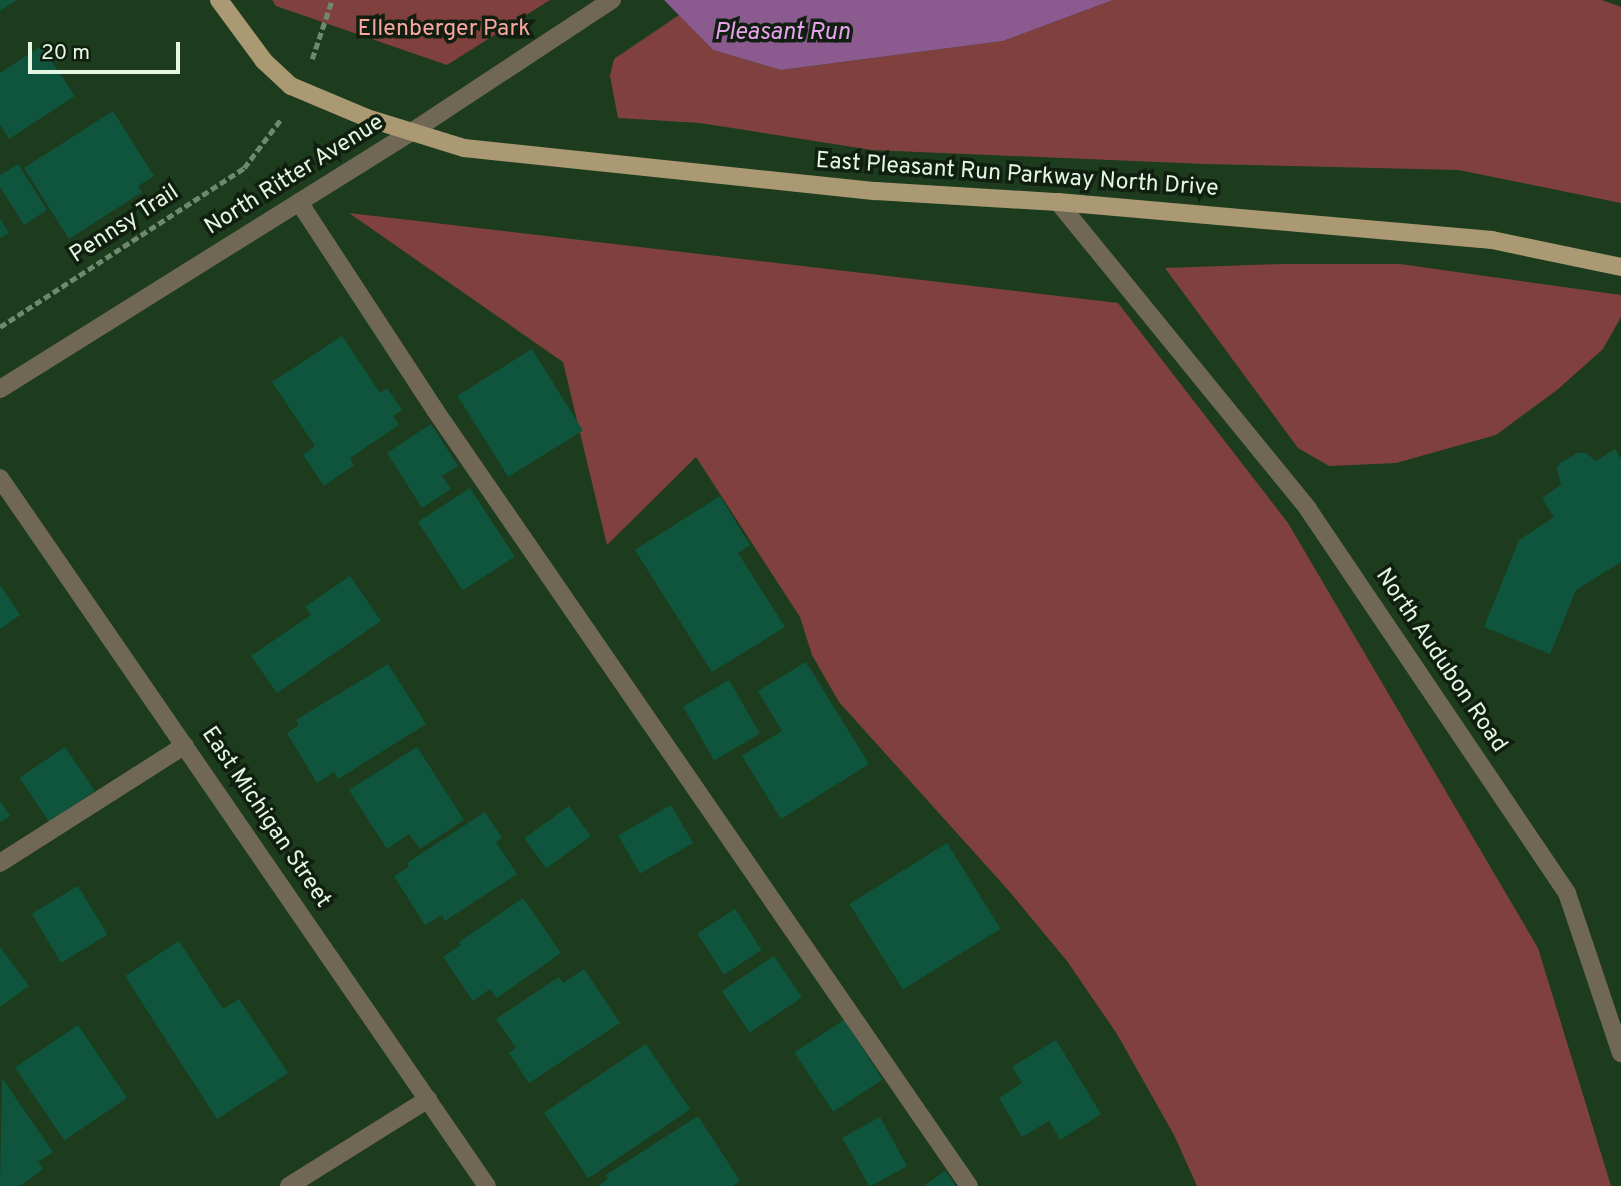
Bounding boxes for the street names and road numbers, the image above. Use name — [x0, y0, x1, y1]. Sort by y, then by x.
street label: North Ritter Avenue — [200, 110, 390, 242]
street label: East Pleasant Run Parkway North Drive — [815, 148, 1219, 204]
street label: Pennsy Trail — [65, 179, 185, 271]
street label: North Audubon Road — [1368, 563, 1512, 759]
street label: East Michigan Street — [194, 722, 336, 914]

